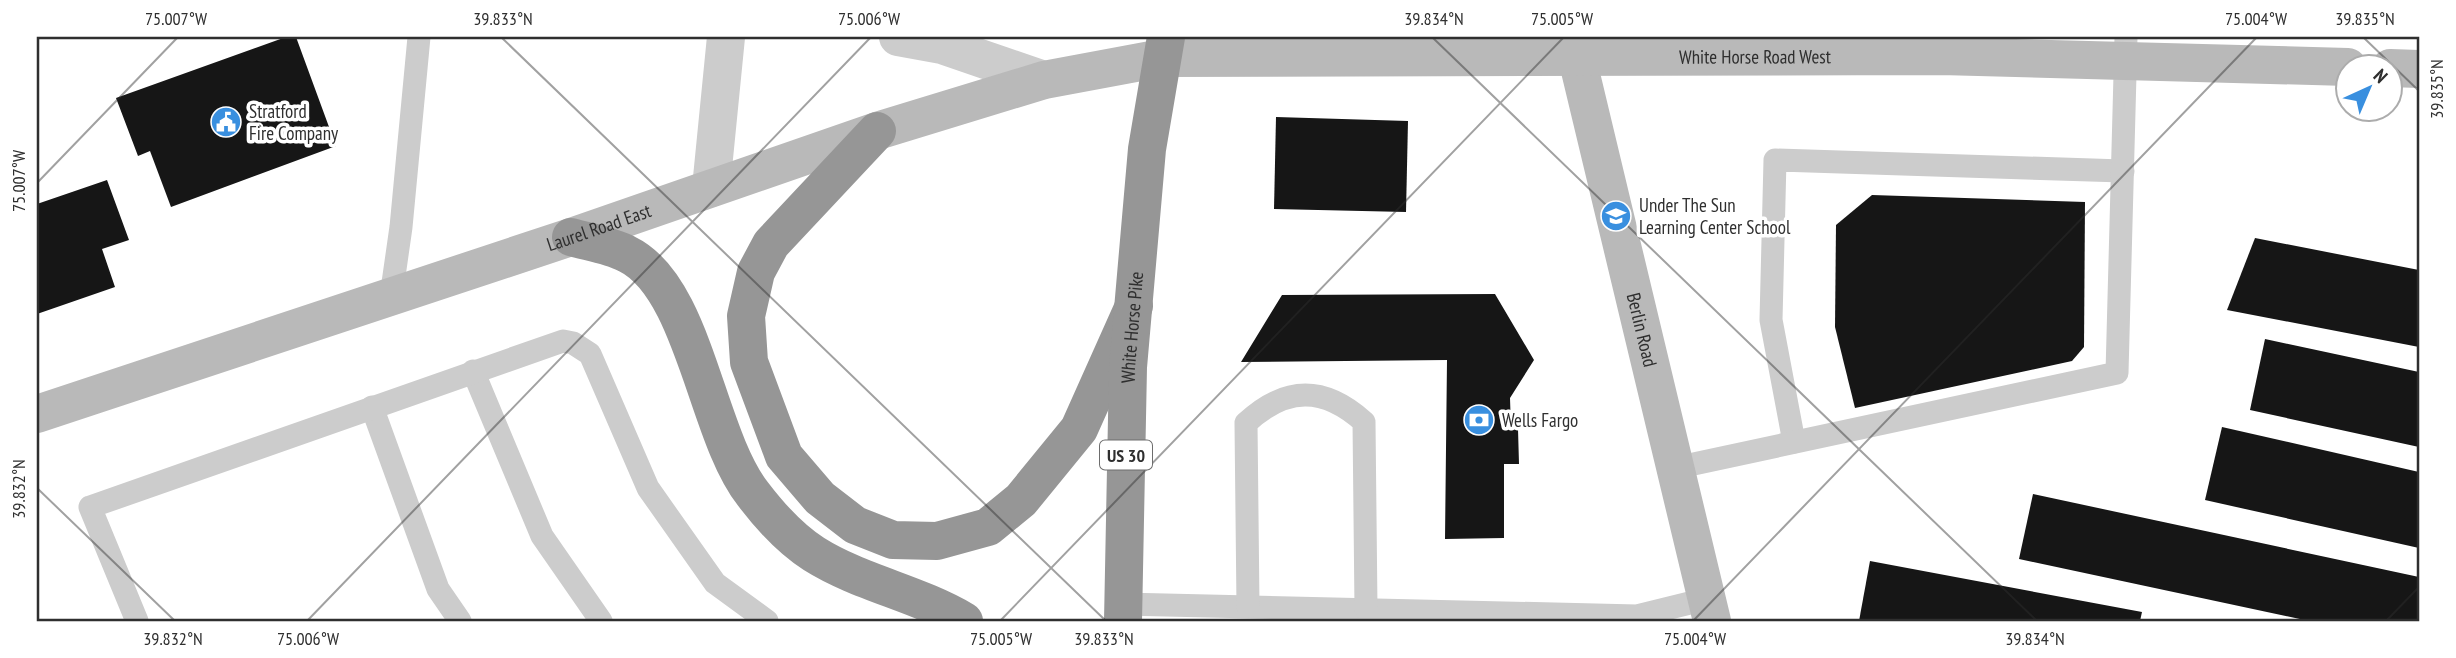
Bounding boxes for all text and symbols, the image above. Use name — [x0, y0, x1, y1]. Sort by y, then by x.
text: 75.007°W — [145, 7, 207, 30]
text: 39.833°N — [473, 7, 533, 30]
text: 75.006°W — [838, 7, 900, 30]
text: 39.834°N — [1404, 7, 1464, 30]
text: 75.005°W — [1531, 7, 1593, 30]
text: 75.004°W — [2225, 7, 2287, 30]
text: 39.835°N — [2335, 7, 2395, 30]
street label: White Horse Road West — [1679, 44, 1832, 69]
north arrow — [2334, 52, 2404, 122]
text: 39.835°N — [2425, 59, 2448, 119]
text: N — [2369, 64, 2393, 88]
place label: Stratford Fire Company — [249, 99, 339, 145]
public building icon: Stratford Fire Company — [209, 105, 243, 139]
text: 75.007°W — [7, 150, 30, 212]
place label: Under The Sun Learning Center School — [1639, 193, 1791, 239]
street label: Laurel Road East — [543, 198, 655, 256]
school or university icon: Under The Sun Learning Center School — [1599, 199, 1633, 233]
street label: White Horse Pike — [1116, 270, 1148, 383]
street label: Berlin Road — [1622, 290, 1663, 369]
bank icon: Wells Fargo — [1462, 403, 1496, 437]
place label: Wells Fargo — [1502, 408, 1578, 432]
road number: US 30 — [1100, 440, 1152, 470]
text: 39.832°N — [7, 459, 30, 519]
text: 39.832°N — [143, 627, 203, 650]
text: 75.006°W — [277, 627, 339, 650]
text: 75.005°W — [970, 627, 1032, 650]
text: 39.833°N — [1074, 627, 1134, 650]
text: 75.004°W — [1664, 627, 1726, 650]
text: 39.834°N — [2005, 627, 2065, 650]

